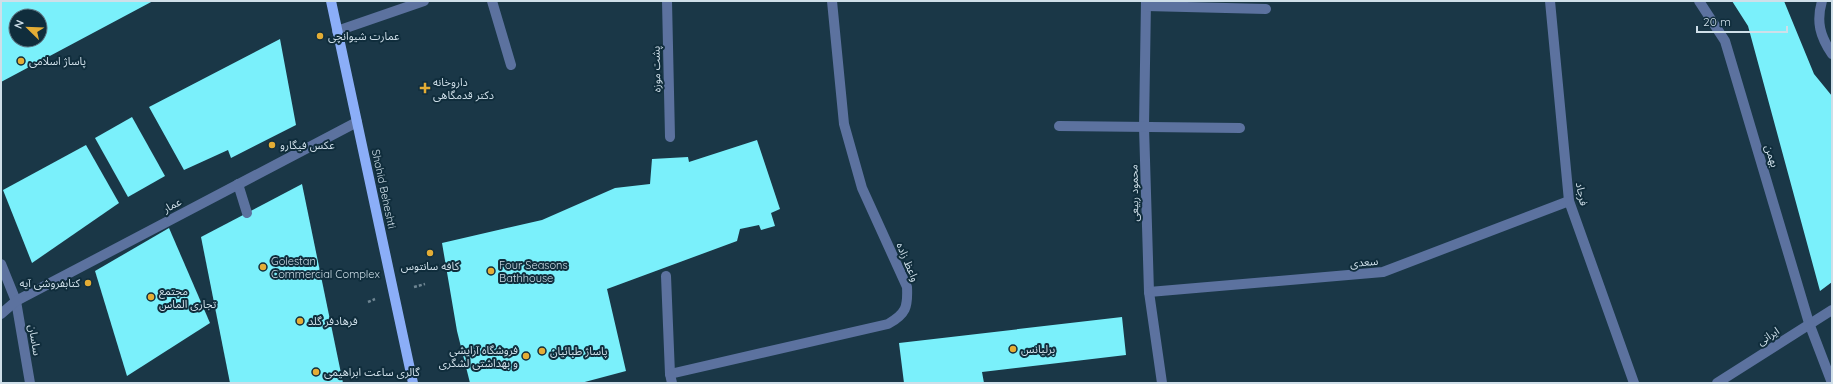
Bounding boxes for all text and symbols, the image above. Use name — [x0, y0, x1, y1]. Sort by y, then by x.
north arrow — [8, 8, 48, 48]
scale bar — [1697, 8, 1787, 34]
text: 20 m — [1703, 14, 1731, 29]
text: N — [11, 18, 27, 31]
place label: عمارت شیوانچی — [328, 29, 400, 44]
marker: عمارت شیوانچی — [315, 31, 325, 41]
street label: پشت موزه — [649, 46, 664, 92]
place label: پاساژ اسلامی — [29, 54, 86, 69]
marker: پاساژ اسلامی — [16, 56, 26, 66]
place label: داروخانه دکتر قدمگاهی — [433, 75, 494, 102]
marker: داروخانه دکتر قدمگاهی — [420, 83, 430, 93]
place label: عکس فیگارو — [280, 138, 335, 152]
marker: عکس فیگارو — [267, 140, 277, 150]
street label: بهمن — [1762, 143, 1782, 169]
street label: Shahid Beheshti — [369, 148, 399, 230]
street label: محمود ربیعی — [1126, 164, 1142, 222]
street label: فرجاد — [1573, 181, 1591, 207]
street label: عمار — [159, 194, 184, 216]
street label: واعظ زاده — [893, 240, 923, 284]
marker: کافه سانتوس — [425, 248, 435, 258]
place label: Golestan Commercial Complex — [271, 254, 380, 281]
street label: سعدی — [1349, 254, 1379, 270]
place label: Four Seasons Bathhouse — [499, 258, 568, 285]
place label: کافه سانتوس — [401, 259, 460, 273]
marker: Golestan Commercial Complex — [258, 262, 268, 272]
marker: Four Seasons Bathhouse — [486, 266, 496, 276]
place label: کتابفروشی آیه — [20, 276, 80, 290]
marker: کتابفروشی آیه — [83, 278, 93, 288]
place label: مجتمع تجاری الماس — [159, 284, 216, 311]
marker: مجتمع تجاری الماس — [146, 292, 156, 302]
place label: فرهادفر گلد — [308, 314, 358, 328]
marker: فرهادفر گلد — [295, 316, 305, 326]
street label: ساسان — [26, 324, 44, 357]
street label: ایرانی — [1754, 324, 1782, 348]
place label: برلیانس — [1021, 342, 1055, 356]
place label: فروشگاه آرایشی و بهداشتی لشگری — [439, 343, 518, 370]
place label: پاساژ طبائیان — [550, 344, 608, 359]
marker: برلیانس — [1008, 344, 1018, 354]
marker: پاساژ طبائیان — [537, 346, 547, 356]
marker: فروشگاه آرایشی و بهداشتی لشگری — [521, 351, 531, 361]
place label: گالری ساعت ابراهیمی — [324, 365, 420, 379]
marker: گالری ساعت ابراهیمی — [311, 367, 321, 377]

